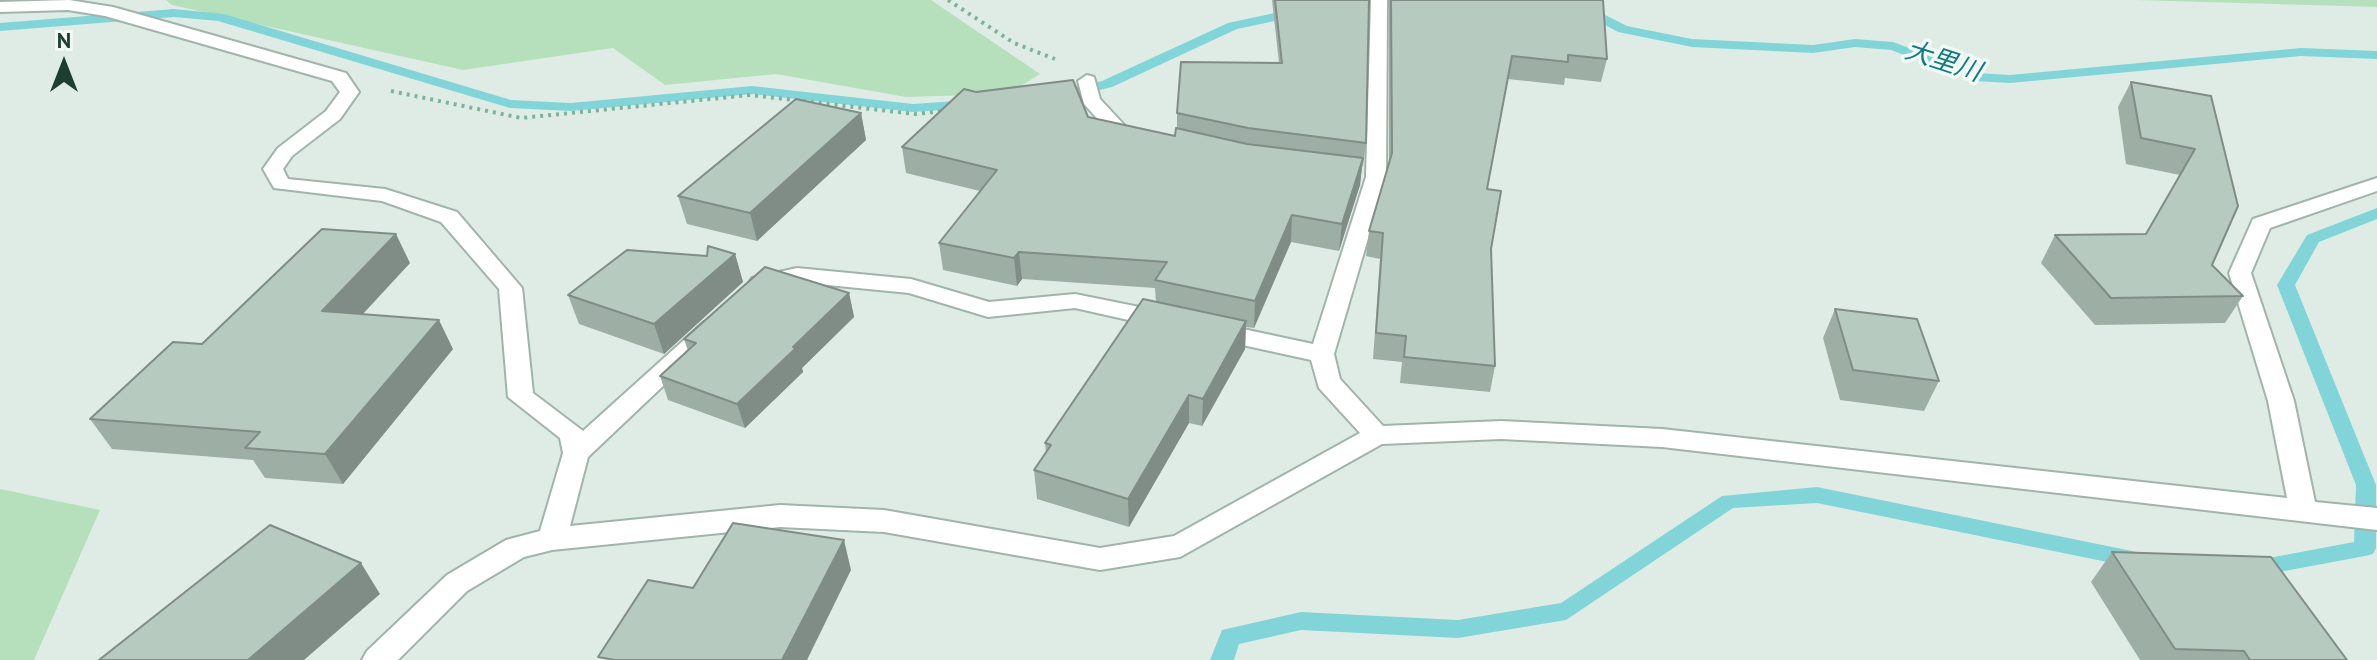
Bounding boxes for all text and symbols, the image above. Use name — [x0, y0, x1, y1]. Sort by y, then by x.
north arrow — [24, 24, 104, 104]
text: N — [57, 26, 71, 54]
water label: 大里川 — [1901, 35, 1985, 89]

